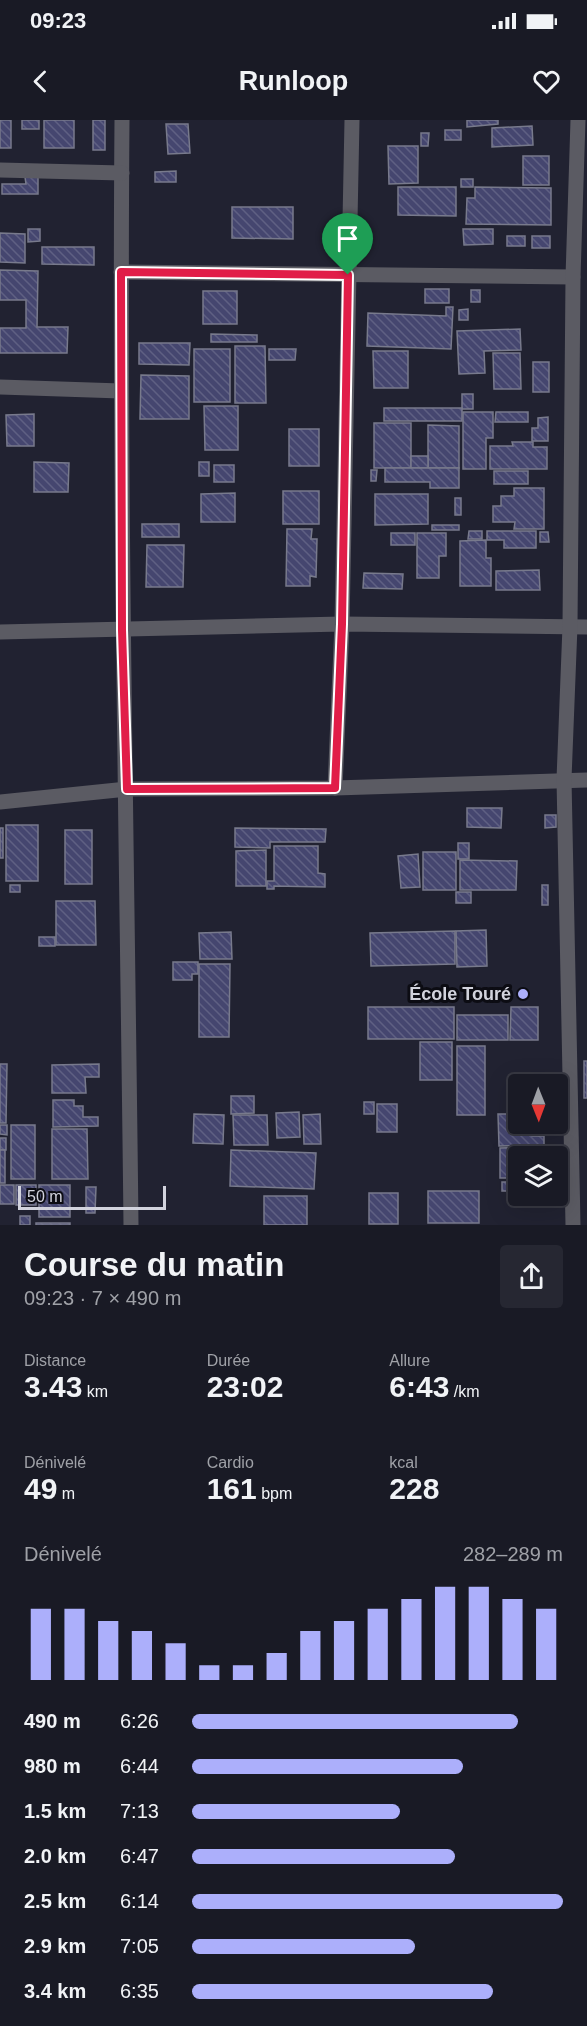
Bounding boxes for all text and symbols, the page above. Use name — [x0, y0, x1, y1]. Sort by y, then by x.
text: 09:23 — [30, 8, 86, 33]
icon: back — [24, 65, 57, 98]
icon: heart — [530, 65, 563, 98]
text: Runloop — [239, 66, 348, 96]
pin — [322, 213, 373, 275]
icon: arrive — [331, 222, 364, 255]
place label: École Touré — [409, 983, 511, 1004]
marker: École Touré — [516, 987, 530, 1001]
north arrow — [508, 1074, 568, 1134]
map controls — [508, 1074, 568, 1206]
button: layers — [508, 1146, 568, 1206]
scale bar — [18, 1183, 166, 1210]
text: 50 m — [27, 1188, 63, 1205]
button: share — [500, 1245, 563, 1308]
text: Course du matin — [24, 1246, 284, 1283]
text: 09:23 · 7 × 490 m — [24, 1287, 181, 1309]
text: Distance — [24, 1352, 86, 1369]
text: Durée — [207, 1352, 250, 1369]
text: Allure — [389, 1352, 430, 1369]
text: 3.43 — [24, 1370, 82, 1403]
text: 23:02 — [207, 1370, 283, 1403]
text: 6:43 — [389, 1370, 449, 1403]
text: km — [82, 1383, 108, 1400]
text: /km — [449, 1383, 480, 1400]
text: Dénivelé — [24, 1454, 86, 1471]
text: Cardio — [207, 1454, 254, 1471]
text: kcal — [389, 1454, 418, 1471]
text: 49 — [24, 1472, 57, 1505]
text: 161 — [207, 1472, 257, 1505]
text: 228 — [389, 1472, 439, 1505]
text: m — [57, 1485, 75, 1502]
text: bpm — [257, 1485, 292, 1502]
text: Dénivelé — [24, 1543, 102, 1565]
text: 282–289 m — [463, 1543, 563, 1565]
text: 490 m — [24, 1710, 81, 1732]
text: 6:26 — [120, 1710, 159, 1732]
text: 980 m — [24, 1755, 81, 1777]
text: 6:44 — [120, 1755, 159, 1777]
text: 1.5 km — [24, 1800, 86, 1822]
text: 7:13 — [120, 1800, 159, 1822]
text: 2.0 km — [24, 1845, 86, 1867]
text: 6:47 — [120, 1845, 159, 1867]
text: 2.5 km — [24, 1890, 86, 1912]
text: 6:14 — [120, 1890, 159, 1912]
text: 2.9 km — [24, 1935, 86, 1957]
text: 7:05 — [120, 1935, 159, 1957]
text: 3.4 km — [24, 1980, 86, 2002]
text: 6:35 — [120, 1980, 159, 2002]

